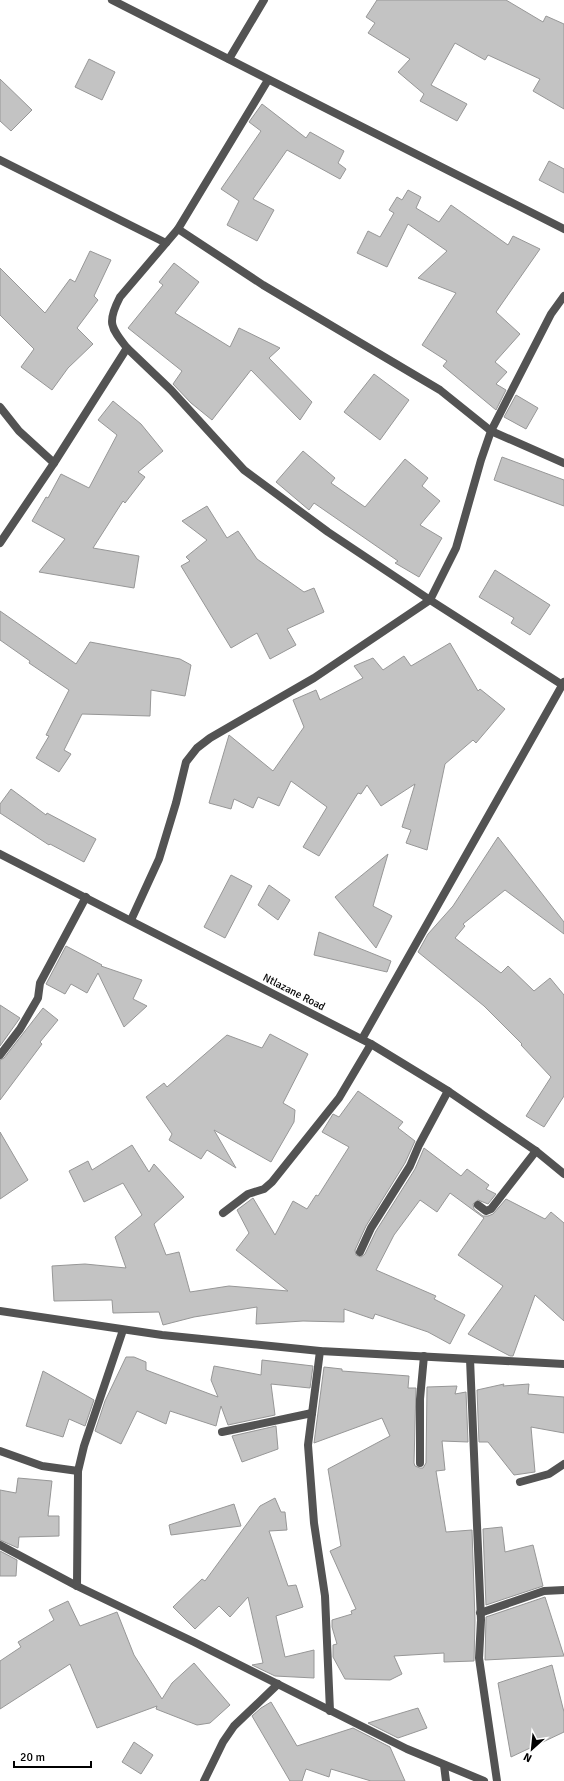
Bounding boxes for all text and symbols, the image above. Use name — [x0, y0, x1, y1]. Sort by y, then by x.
street label: Ntlazane Road — [261, 971, 327, 1013]
north arrow — [512, 1729, 552, 1769]
scale bar — [14, 1743, 91, 1769]
text: 20 m — [20, 1750, 45, 1765]
text: N — [521, 1750, 534, 1765]

